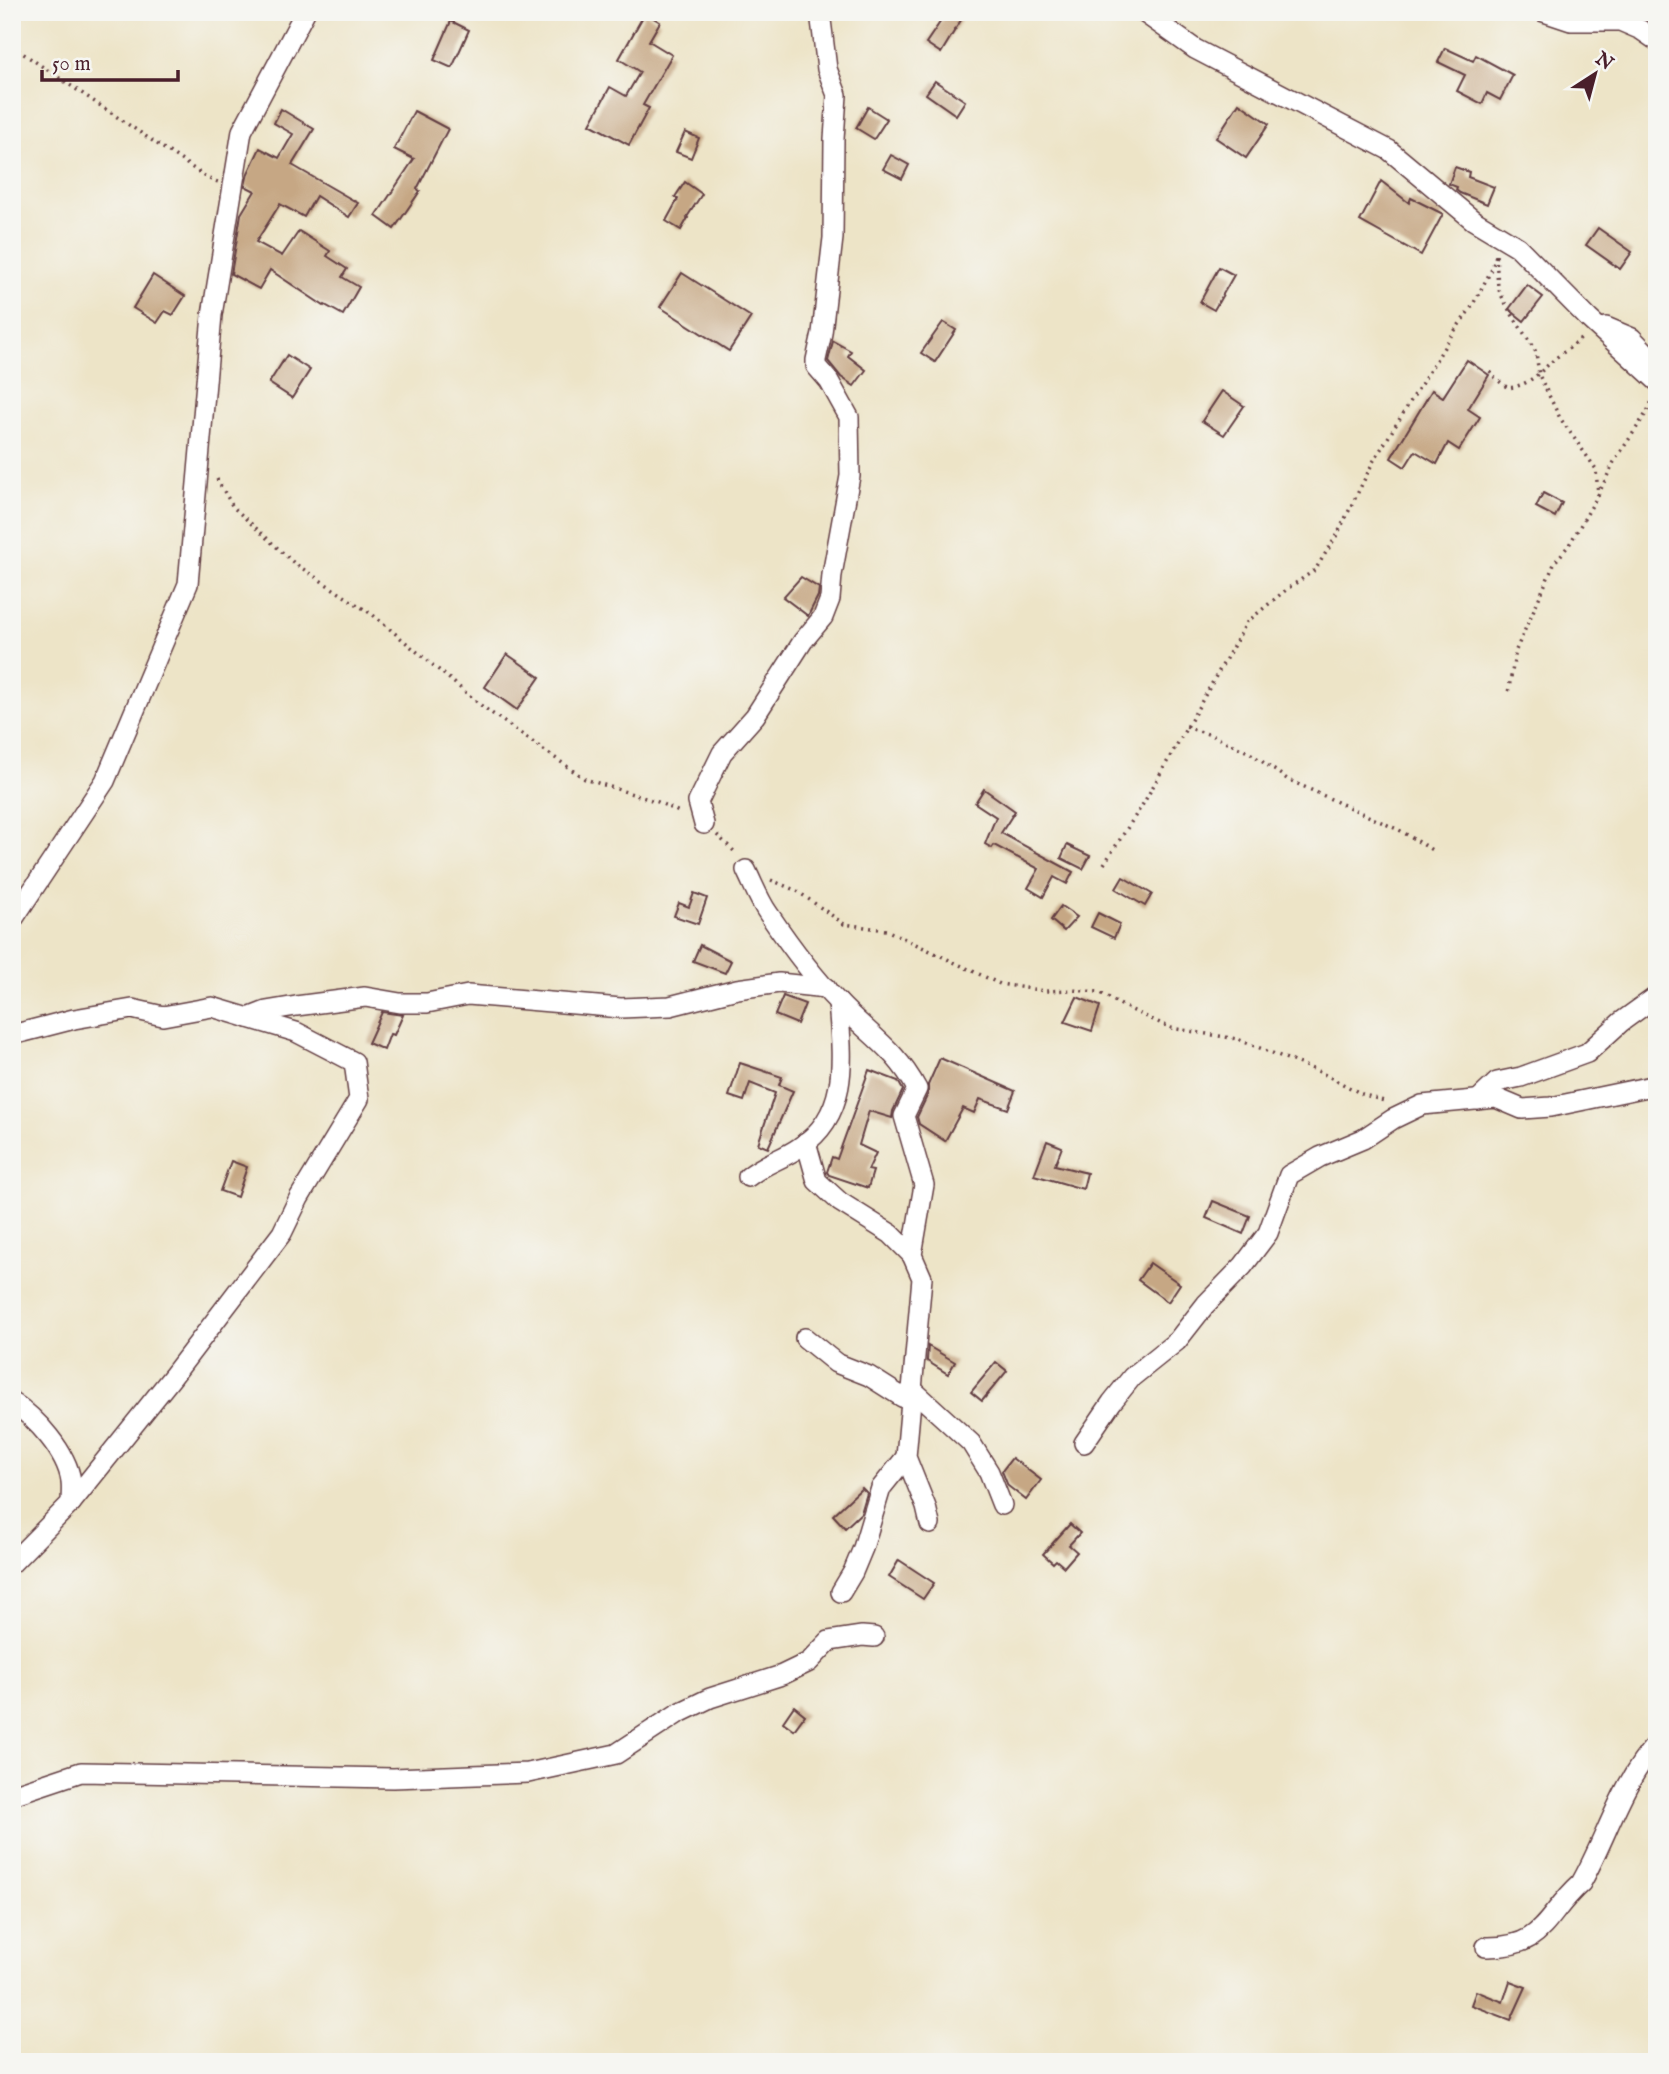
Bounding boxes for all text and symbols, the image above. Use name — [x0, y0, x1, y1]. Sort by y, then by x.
scale bar — [42, 38, 178, 82]
north arrow — [1560, 38, 1630, 108]
text: N — [1589, 47, 1618, 77]
text: 50 m — [52, 51, 91, 78]

